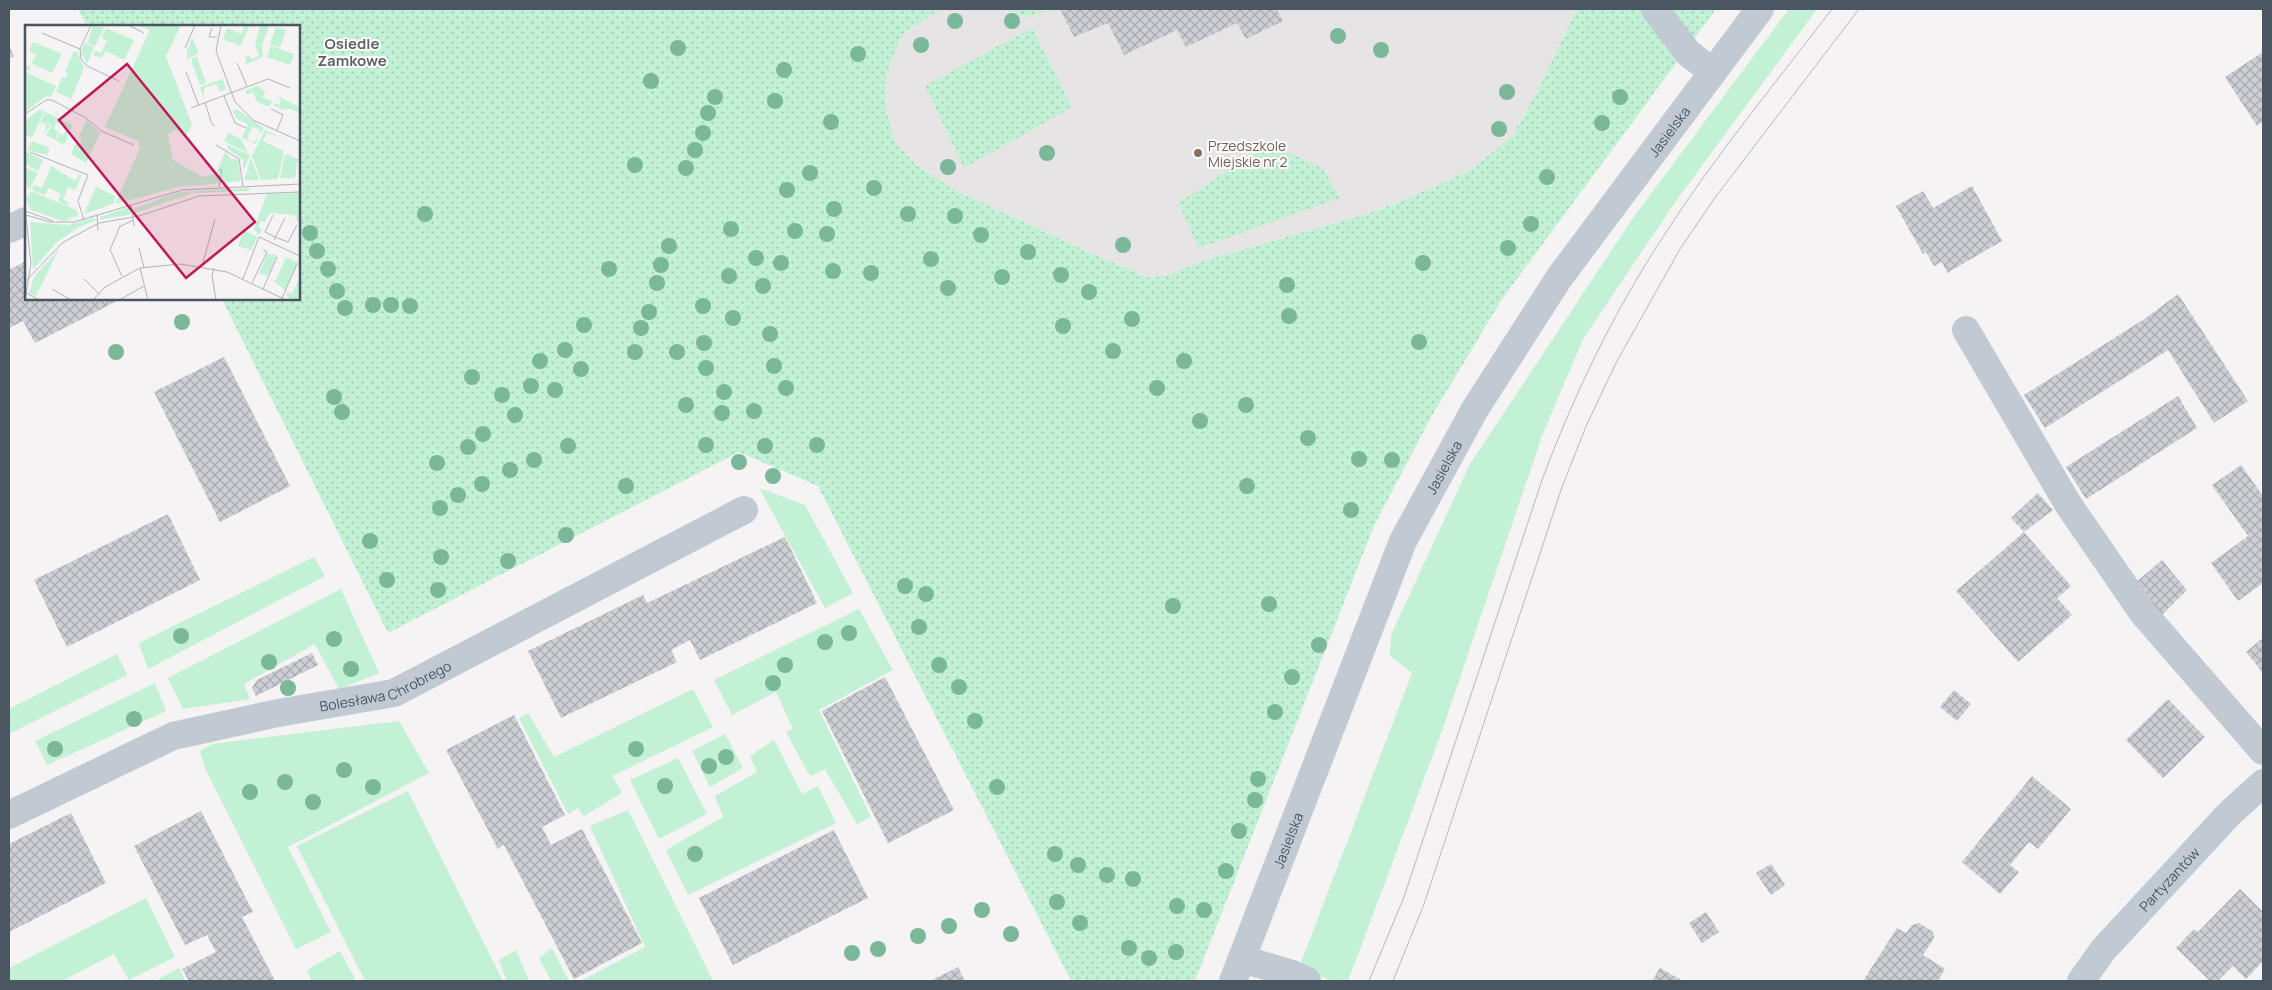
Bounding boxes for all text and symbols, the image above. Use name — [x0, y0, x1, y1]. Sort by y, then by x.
inset map — [25, 25, 300, 300]
district label: Osiedle Zamkowe — [317, 33, 387, 71]
street label: Jasielska — [1644, 102, 1694, 160]
place label: Przedszkole Miejskie nr 2 — [1208, 136, 1287, 171]
marker: Przedszkole Miejskie nr 2 — [1192, 147, 1204, 159]
street label: Jasielska — [1421, 437, 1466, 497]
street label: Bolesława Chrobrego — [318, 655, 454, 715]
street label: Jasielska — [1268, 809, 1307, 871]
street label: Partyzantów — [2134, 843, 2204, 915]

